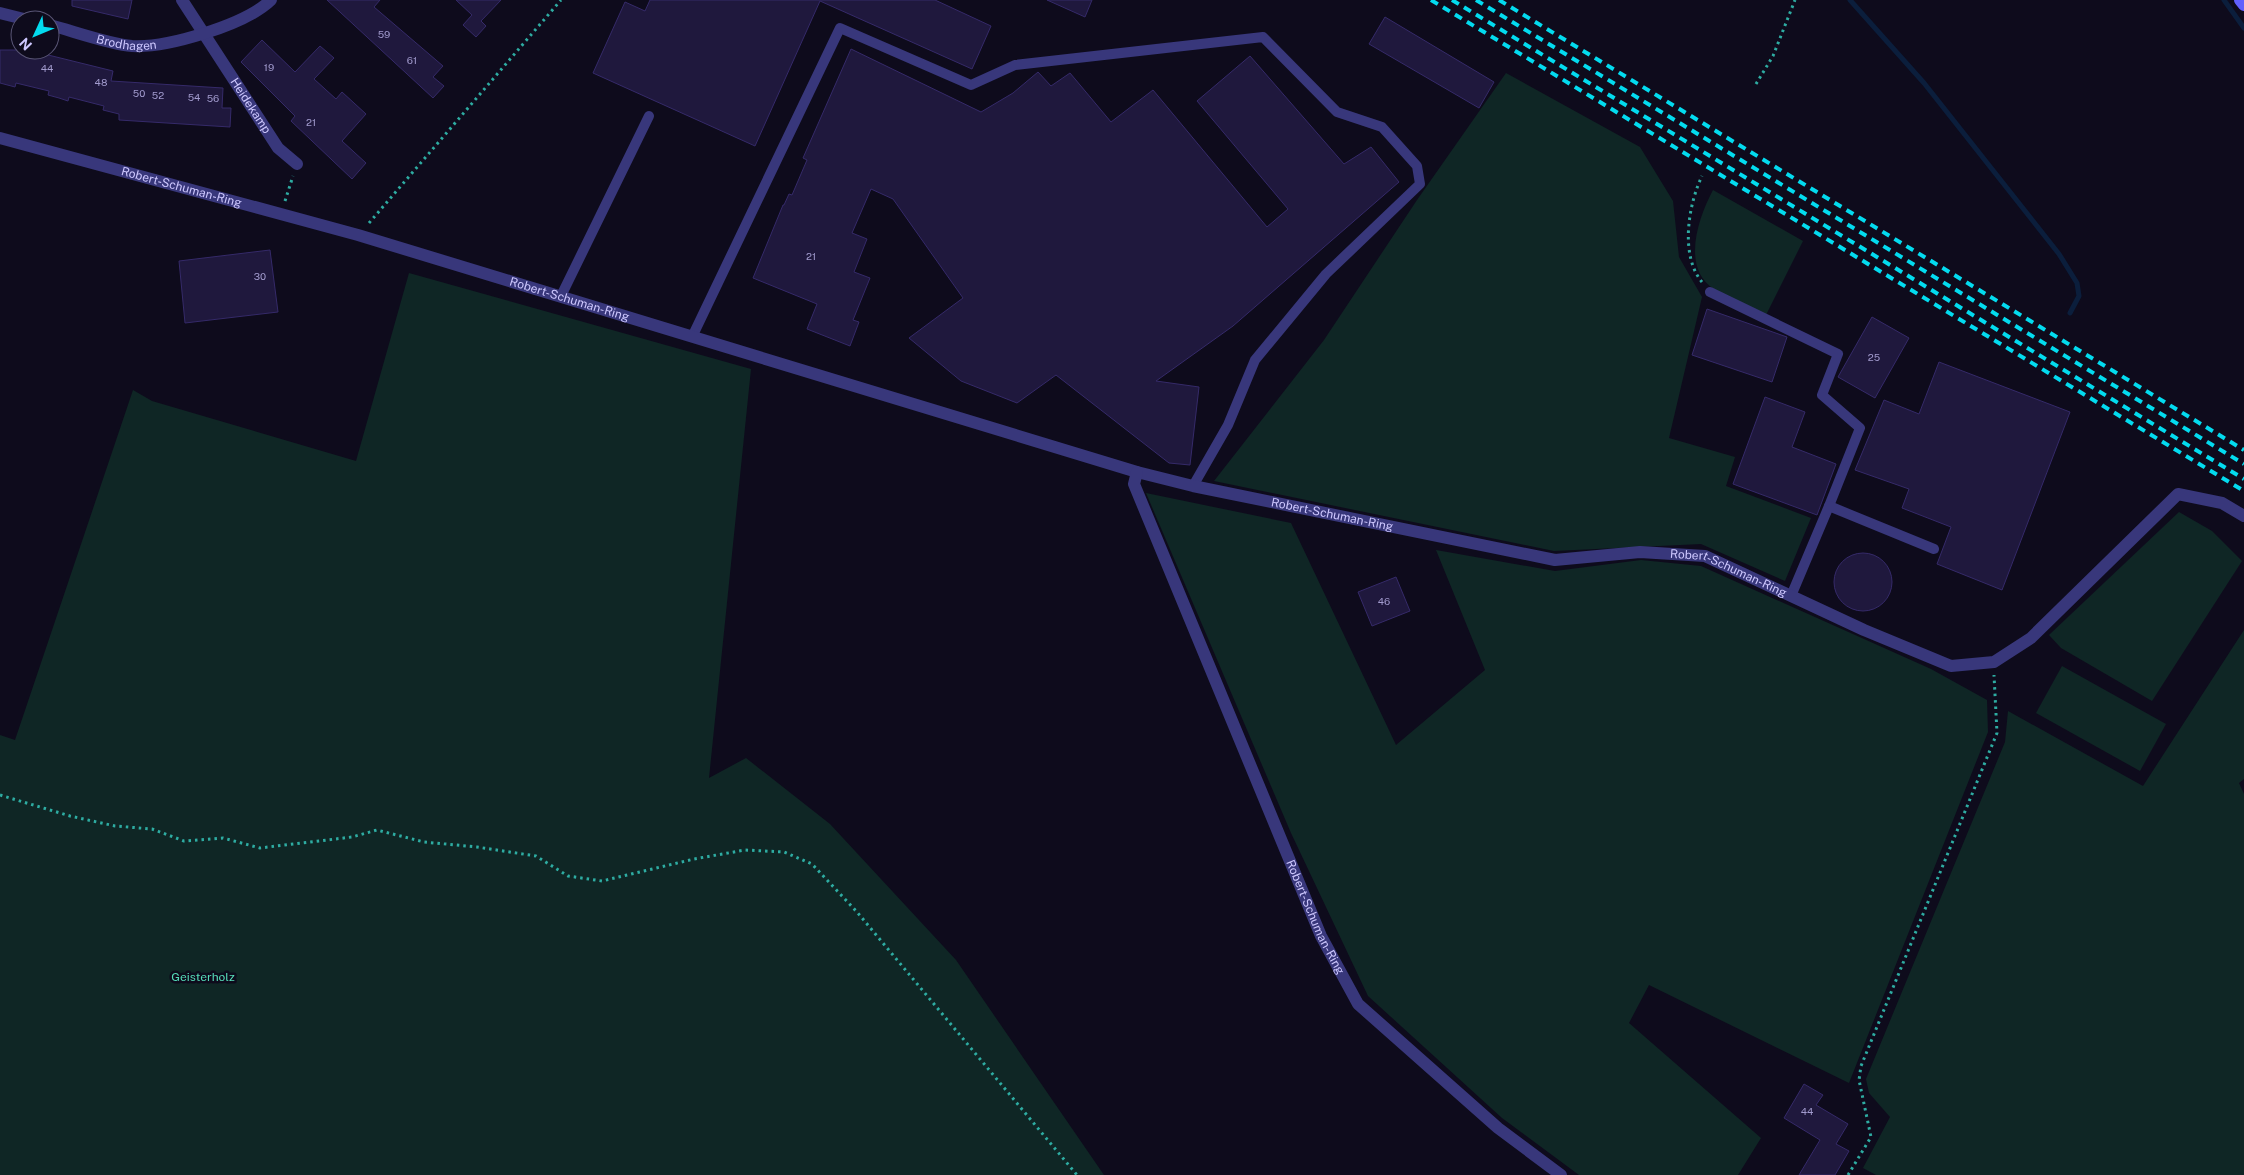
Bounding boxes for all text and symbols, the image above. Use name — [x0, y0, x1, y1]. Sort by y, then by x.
north arrow — [10, 10, 60, 60]
house number: 59 — [378, 28, 390, 40]
street label: Brodhagen — [95, 32, 157, 53]
text: N — [16, 35, 35, 54]
house number: 61 — [407, 54, 417, 66]
house number: 19 — [264, 61, 274, 73]
house number: 44 — [41, 62, 53, 74]
street label: Heidekamp — [227, 75, 274, 136]
house number: 48 — [95, 76, 107, 88]
house number: 50 — [133, 87, 145, 99]
house number: 52 — [152, 89, 164, 101]
house number: 54 — [188, 91, 200, 103]
house number: 56 — [207, 92, 219, 104]
house number: 21 — [306, 116, 316, 128]
street label: Robert-Schuman-Ring — [120, 164, 243, 210]
house number: 21 — [806, 250, 816, 262]
house number: 30 — [254, 270, 266, 282]
street label: Robert-Schuman-Ring — [508, 275, 631, 324]
house number: 25 — [1868, 351, 1880, 363]
street label: Robert-Schuman-Ring — [1270, 495, 1395, 534]
street label: Robert-Schuman-Ring — [1670, 547, 1789, 600]
house number: 46 — [1378, 595, 1390, 607]
street label: Robert-Schuman-Ring — [1283, 858, 1348, 977]
park label: Geisterholz — [171, 970, 235, 984]
house number: 44 — [1801, 1105, 1813, 1117]

